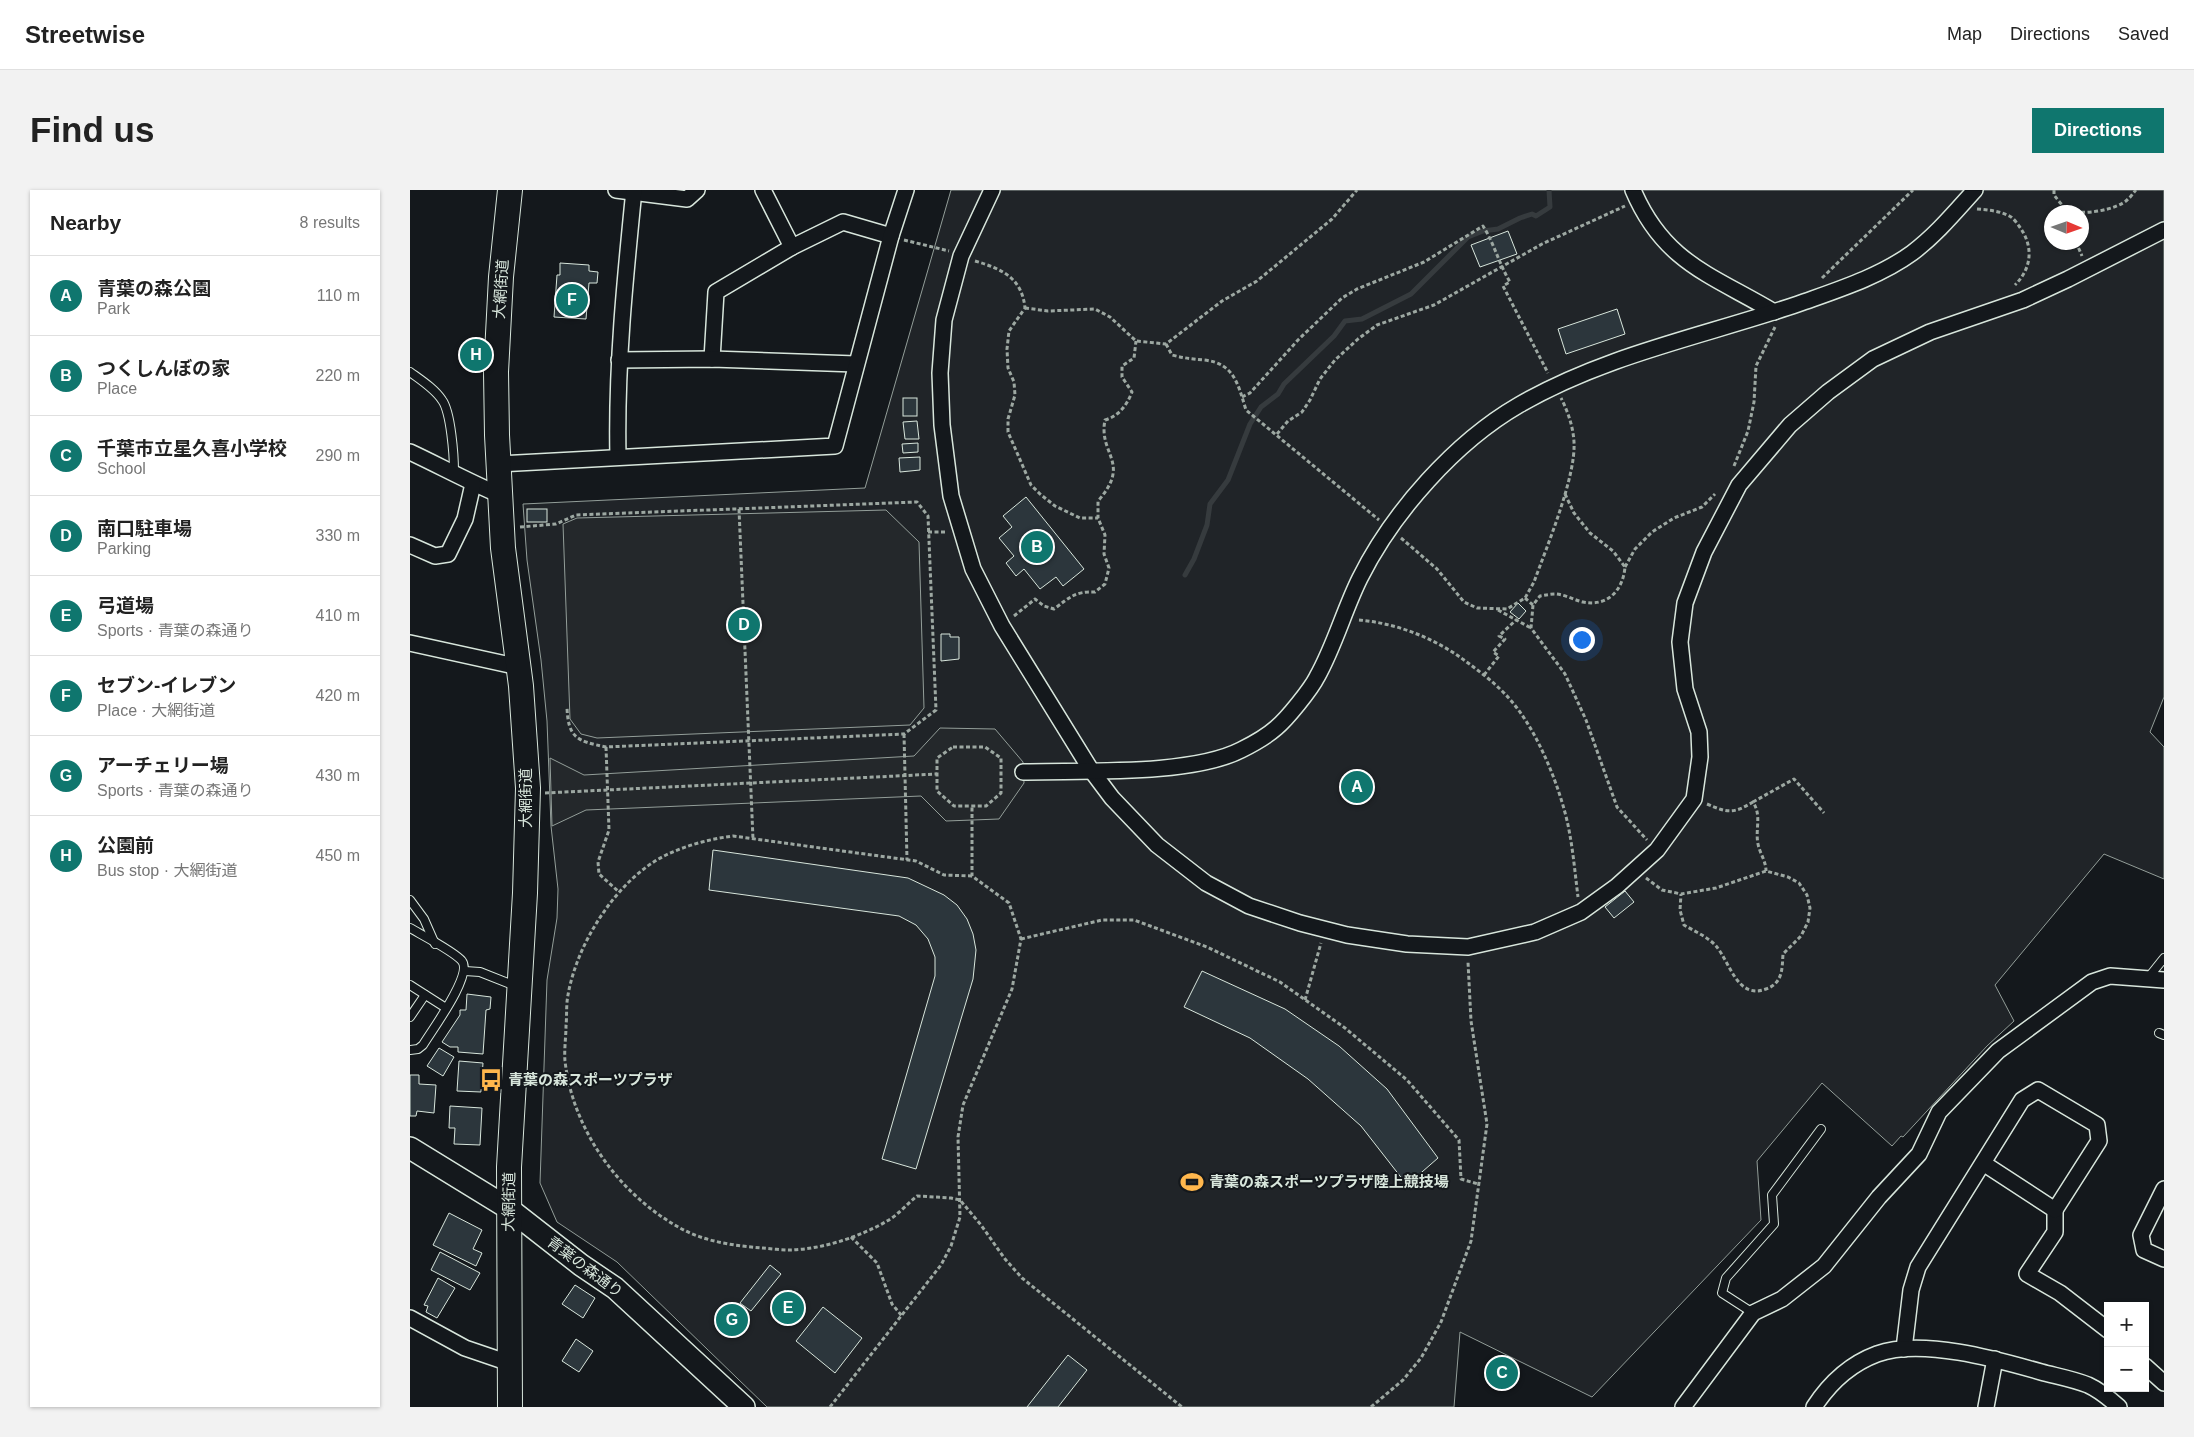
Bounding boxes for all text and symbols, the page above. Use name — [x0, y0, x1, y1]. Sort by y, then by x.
text: Streetwise — [25, 21, 145, 48]
text: Map — [1947, 24, 1982, 44]
text: Directions — [2010, 24, 2090, 44]
text: Saved — [2118, 24, 2169, 44]
button: Directions — [2032, 108, 2164, 153]
text: Find us — [30, 110, 154, 149]
north arrow — [2044, 205, 2089, 250]
text: Nearby — [50, 211, 121, 234]
text: 8 results — [300, 214, 360, 231]
street label: 大網街道 — [490, 258, 511, 319]
text: 青葉の森公園 — [97, 278, 211, 299]
pin: F — [556, 281, 588, 319]
text: A — [60, 287, 72, 304]
text: 110 m — [317, 287, 360, 304]
text: Park — [97, 300, 130, 317]
pin: H — [460, 336, 492, 374]
text: つくしんぼの家 — [97, 358, 230, 379]
text: B — [60, 367, 72, 384]
text: 220 m — [316, 367, 360, 384]
text: Place — [97, 380, 137, 397]
text: 千葉市立星久喜小学校 — [97, 438, 287, 459]
text: C — [60, 447, 72, 464]
text: 290 m — [316, 447, 360, 464]
text: School — [97, 460, 146, 477]
text: 南口駐車場 — [97, 518, 192, 539]
text: D — [60, 527, 72, 544]
text: 330 m — [316, 527, 360, 544]
pin: B — [1021, 528, 1053, 566]
text: Parking — [97, 540, 151, 557]
text: 弓道場 — [97, 595, 154, 616]
pin: D — [728, 606, 760, 644]
text: E — [61, 607, 71, 624]
text: 410 m — [316, 607, 360, 624]
text: Sports · 青葉の森通り — [97, 622, 253, 639]
your location — [1569, 627, 1595, 653]
text: セブン-イレブン — [97, 675, 236, 696]
text: F — [61, 687, 71, 704]
text: 420 m — [316, 687, 360, 704]
text: Place · 大網街道 — [97, 702, 215, 719]
text: アーチェリー場 — [97, 755, 229, 776]
text: G — [60, 767, 72, 784]
text: 430 m — [316, 767, 360, 784]
street label: 大網街道 — [517, 768, 534, 828]
pin: A — [1341, 768, 1373, 806]
text: Sports · 青葉の森通り — [97, 782, 253, 799]
text: 公園前 — [97, 835, 154, 856]
text: H — [60, 847, 72, 864]
text: 450 m — [316, 847, 360, 864]
text: Bus stop · 大網街道 — [97, 862, 237, 879]
bus stop icon: 青葉の森スポーツプラザ — [478, 1067, 504, 1093]
place label: 青葉の森スポーツプラザ — [508, 1071, 673, 1088]
sports icon: 青葉の森スポーツプラザ陸上競技場 — [1179, 1169, 1205, 1195]
street label: 大網街道 — [499, 1172, 518, 1232]
place label: 青葉の森スポーツプラザ陸上競技場 — [1209, 1173, 1449, 1190]
street label: 青葉の森通り — [544, 1233, 626, 1300]
pin: E — [772, 1289, 804, 1327]
pin: G — [716, 1301, 748, 1339]
map controls — [2104, 1302, 2149, 1392]
button: + — [2104, 1302, 2149, 1347]
button: − — [2104, 1347, 2149, 1392]
pin: C — [1486, 1354, 1518, 1392]

